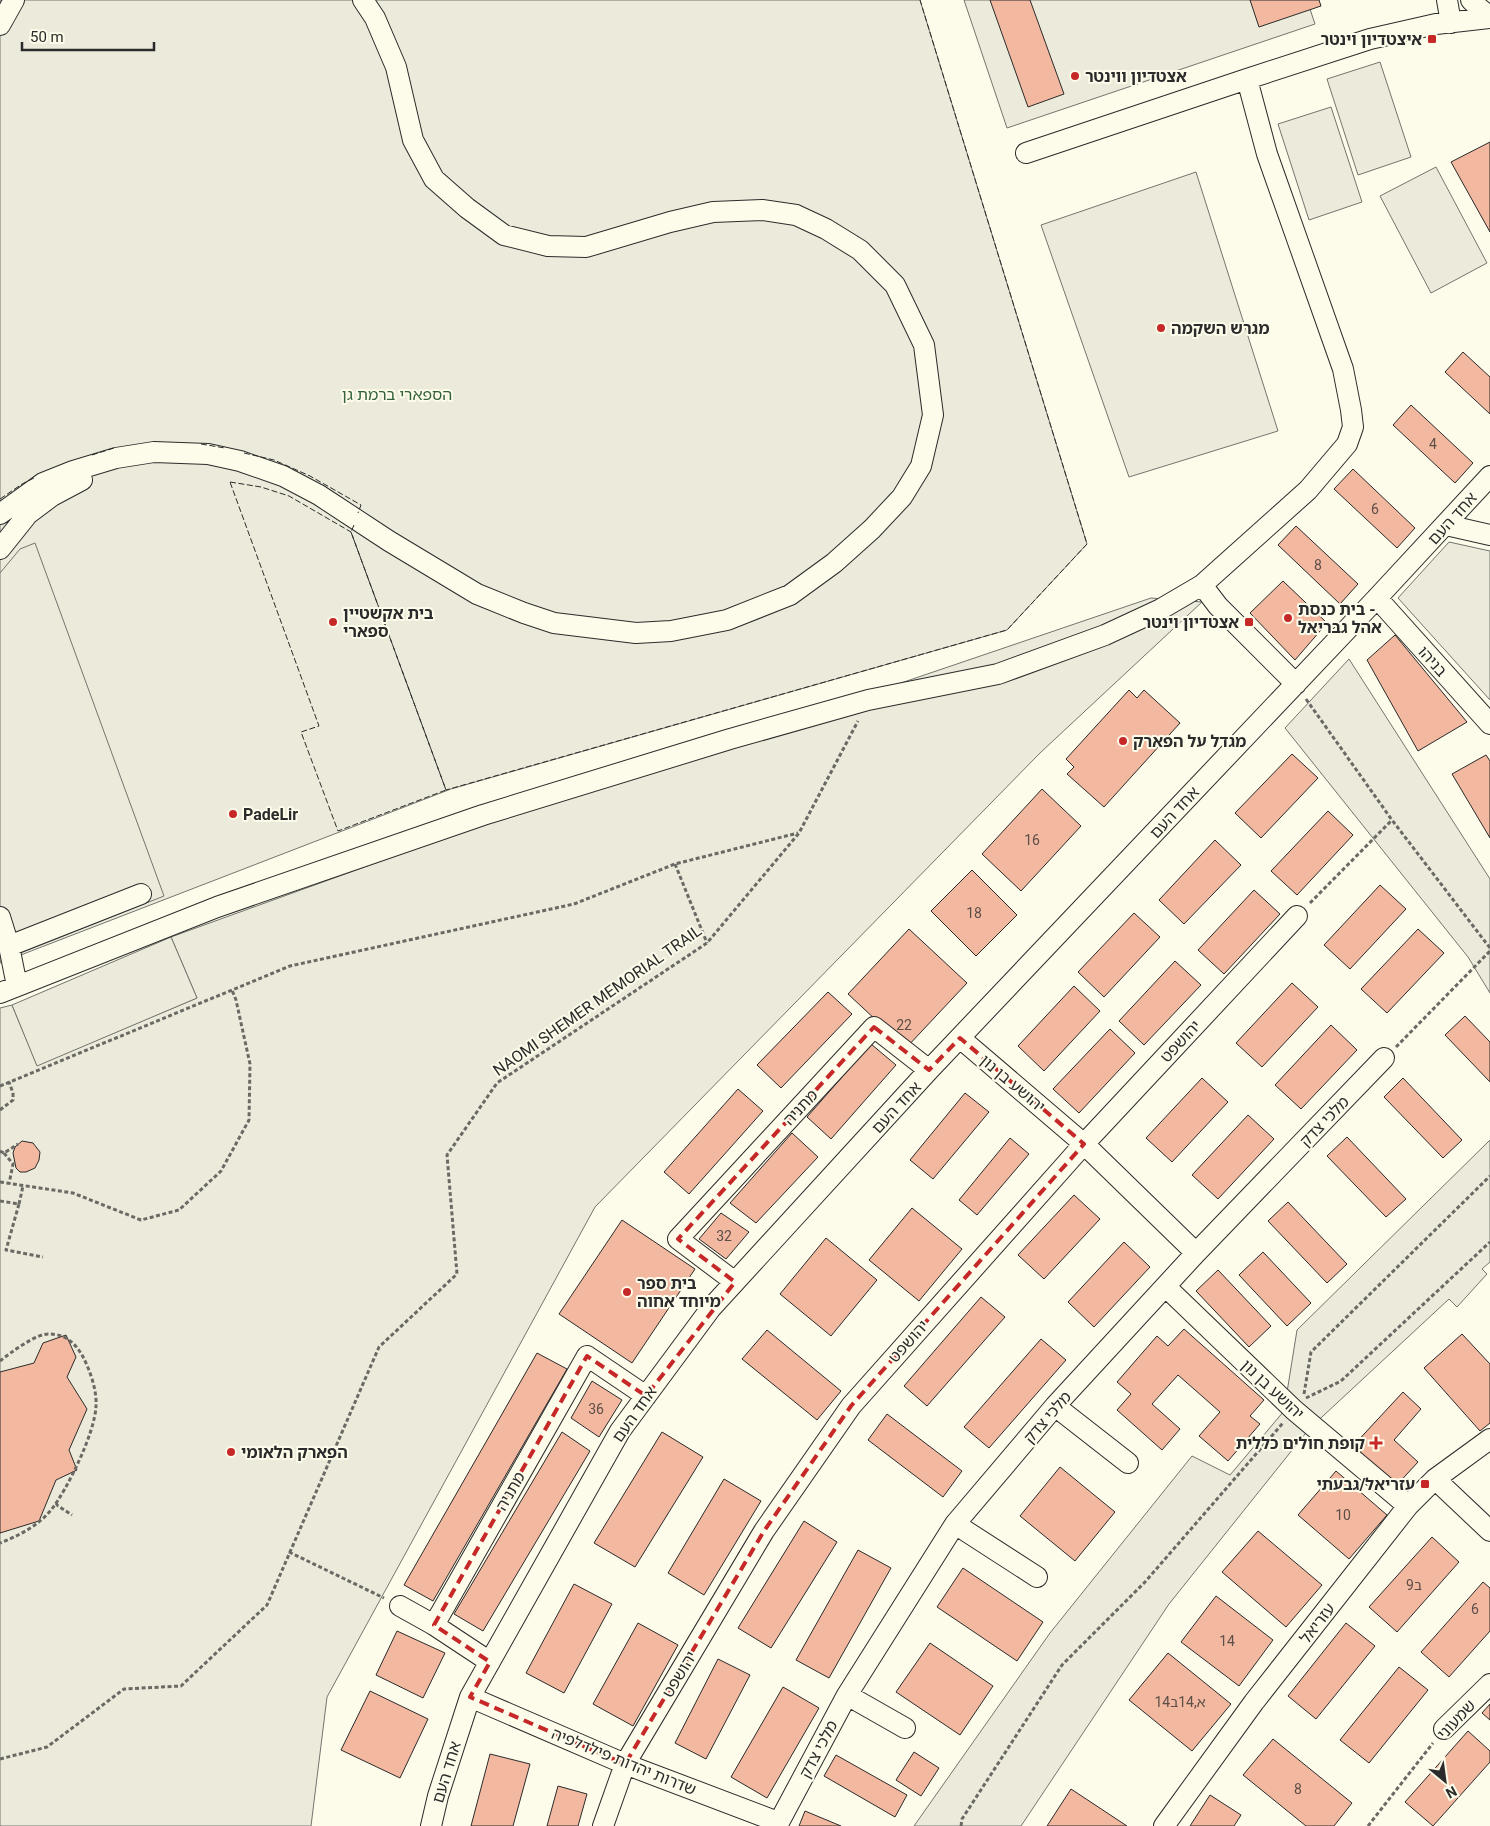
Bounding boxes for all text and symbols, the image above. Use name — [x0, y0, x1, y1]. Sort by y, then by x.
scale bar — [22, 20, 155, 52]
text: 50 m — [30, 28, 64, 46]
place label: איצטדיון וינטר — [1321, 30, 1422, 49]
marker: איצטדיון וינטר — [1426, 33, 1438, 45]
place label: אצטדיון ווינטר — [1085, 67, 1187, 86]
marker: אצטדיון ווינטר — [1069, 70, 1081, 82]
place label: מגרש השקמה — [1171, 319, 1269, 338]
marker: מגרש השקמה — [1155, 322, 1167, 334]
park label: הספארי ברמת גן — [342, 385, 452, 404]
house number: 4 — [1429, 436, 1437, 452]
street label: אחד העם — [1424, 488, 1481, 548]
house number: 6 — [1371, 501, 1379, 517]
house number: 8 — [1314, 557, 1322, 573]
place label: בית כנסת - אהל גבריאל — [1298, 600, 1382, 637]
place label: בית אקשטיין ספארי — [343, 604, 434, 641]
marker: בית כנסת - אהל גבריאל — [1282, 612, 1294, 624]
place label: אצטדיון וינטר — [1143, 613, 1239, 632]
marker: בית אקשטיין ספארי — [327, 616, 339, 628]
marker: אצטדיון וינטר — [1243, 616, 1255, 628]
street label: בניהו — [1414, 642, 1451, 680]
place label: מגדל על הפארק — [1133, 732, 1246, 751]
marker: מגדל על הפארק — [1117, 735, 1129, 747]
street label: אחד העם — [1146, 783, 1203, 842]
place label: PadeLir — [243, 805, 298, 824]
marker: PadeLir — [227, 808, 239, 820]
house number: 16 — [1024, 832, 1040, 848]
house number: 18 — [966, 905, 982, 921]
street label: NAOMI SHEMER MEMORIAL TRAIL — [489, 921, 705, 1080]
street label: יהושפט — [1156, 1016, 1205, 1066]
house number: 22 — [896, 1017, 912, 1033]
street label: יהושע בן נון — [976, 1051, 1049, 1116]
street label: אחד העם — [868, 1078, 925, 1137]
street label: מתניה — [779, 1086, 822, 1129]
street label: מלכי צדק — [1296, 1092, 1353, 1151]
house number: 32 — [716, 1228, 732, 1244]
place label: בית ספר מיוחד אחוה — [637, 1274, 721, 1311]
marker: בית ספר מיוחד אחוה — [621, 1286, 633, 1298]
street label: יהושפט — [884, 1316, 932, 1366]
street label: יהושע בן נון — [1237, 1356, 1308, 1423]
street label: אחד העם — [608, 1383, 660, 1446]
street label: מלכי צדק — [1020, 1387, 1075, 1447]
house number: 36 — [588, 1401, 604, 1417]
place label: קופת חולים כללית — [1236, 1434, 1366, 1453]
marker: קופת חולים כללית — [1369, 1436, 1383, 1450]
place label: הפארק הלאומי — [241, 1443, 348, 1462]
marker: הפארק הלאומי — [225, 1446, 237, 1458]
street label: מתניה — [492, 1468, 529, 1514]
place label: עזריאל/גבעתי — [1317, 1475, 1415, 1494]
marker: עזריאל/גבעתי — [1419, 1478, 1431, 1490]
house number: 10 — [1335, 1507, 1351, 1523]
house number: 9ב — [1406, 1577, 1422, 1593]
street label: עזריאל — [1296, 1599, 1339, 1647]
house number: 6 — [1471, 1601, 1479, 1617]
house number: 14 — [1219, 1633, 1235, 1649]
street label: יהושפט — [658, 1648, 701, 1701]
house number: 14א,14ב — [1154, 1694, 1206, 1710]
street label: שמעוני — [1433, 1696, 1479, 1743]
street label: מלכי צדק — [795, 1717, 842, 1781]
street label: שדרות יהדות פילדלפיה — [549, 1724, 699, 1799]
street label: אחד העם — [428, 1739, 465, 1805]
north arrow — [1420, 1756, 1470, 1806]
house number: 8 — [1294, 1781, 1302, 1797]
text: N — [1443, 1783, 1460, 1802]

